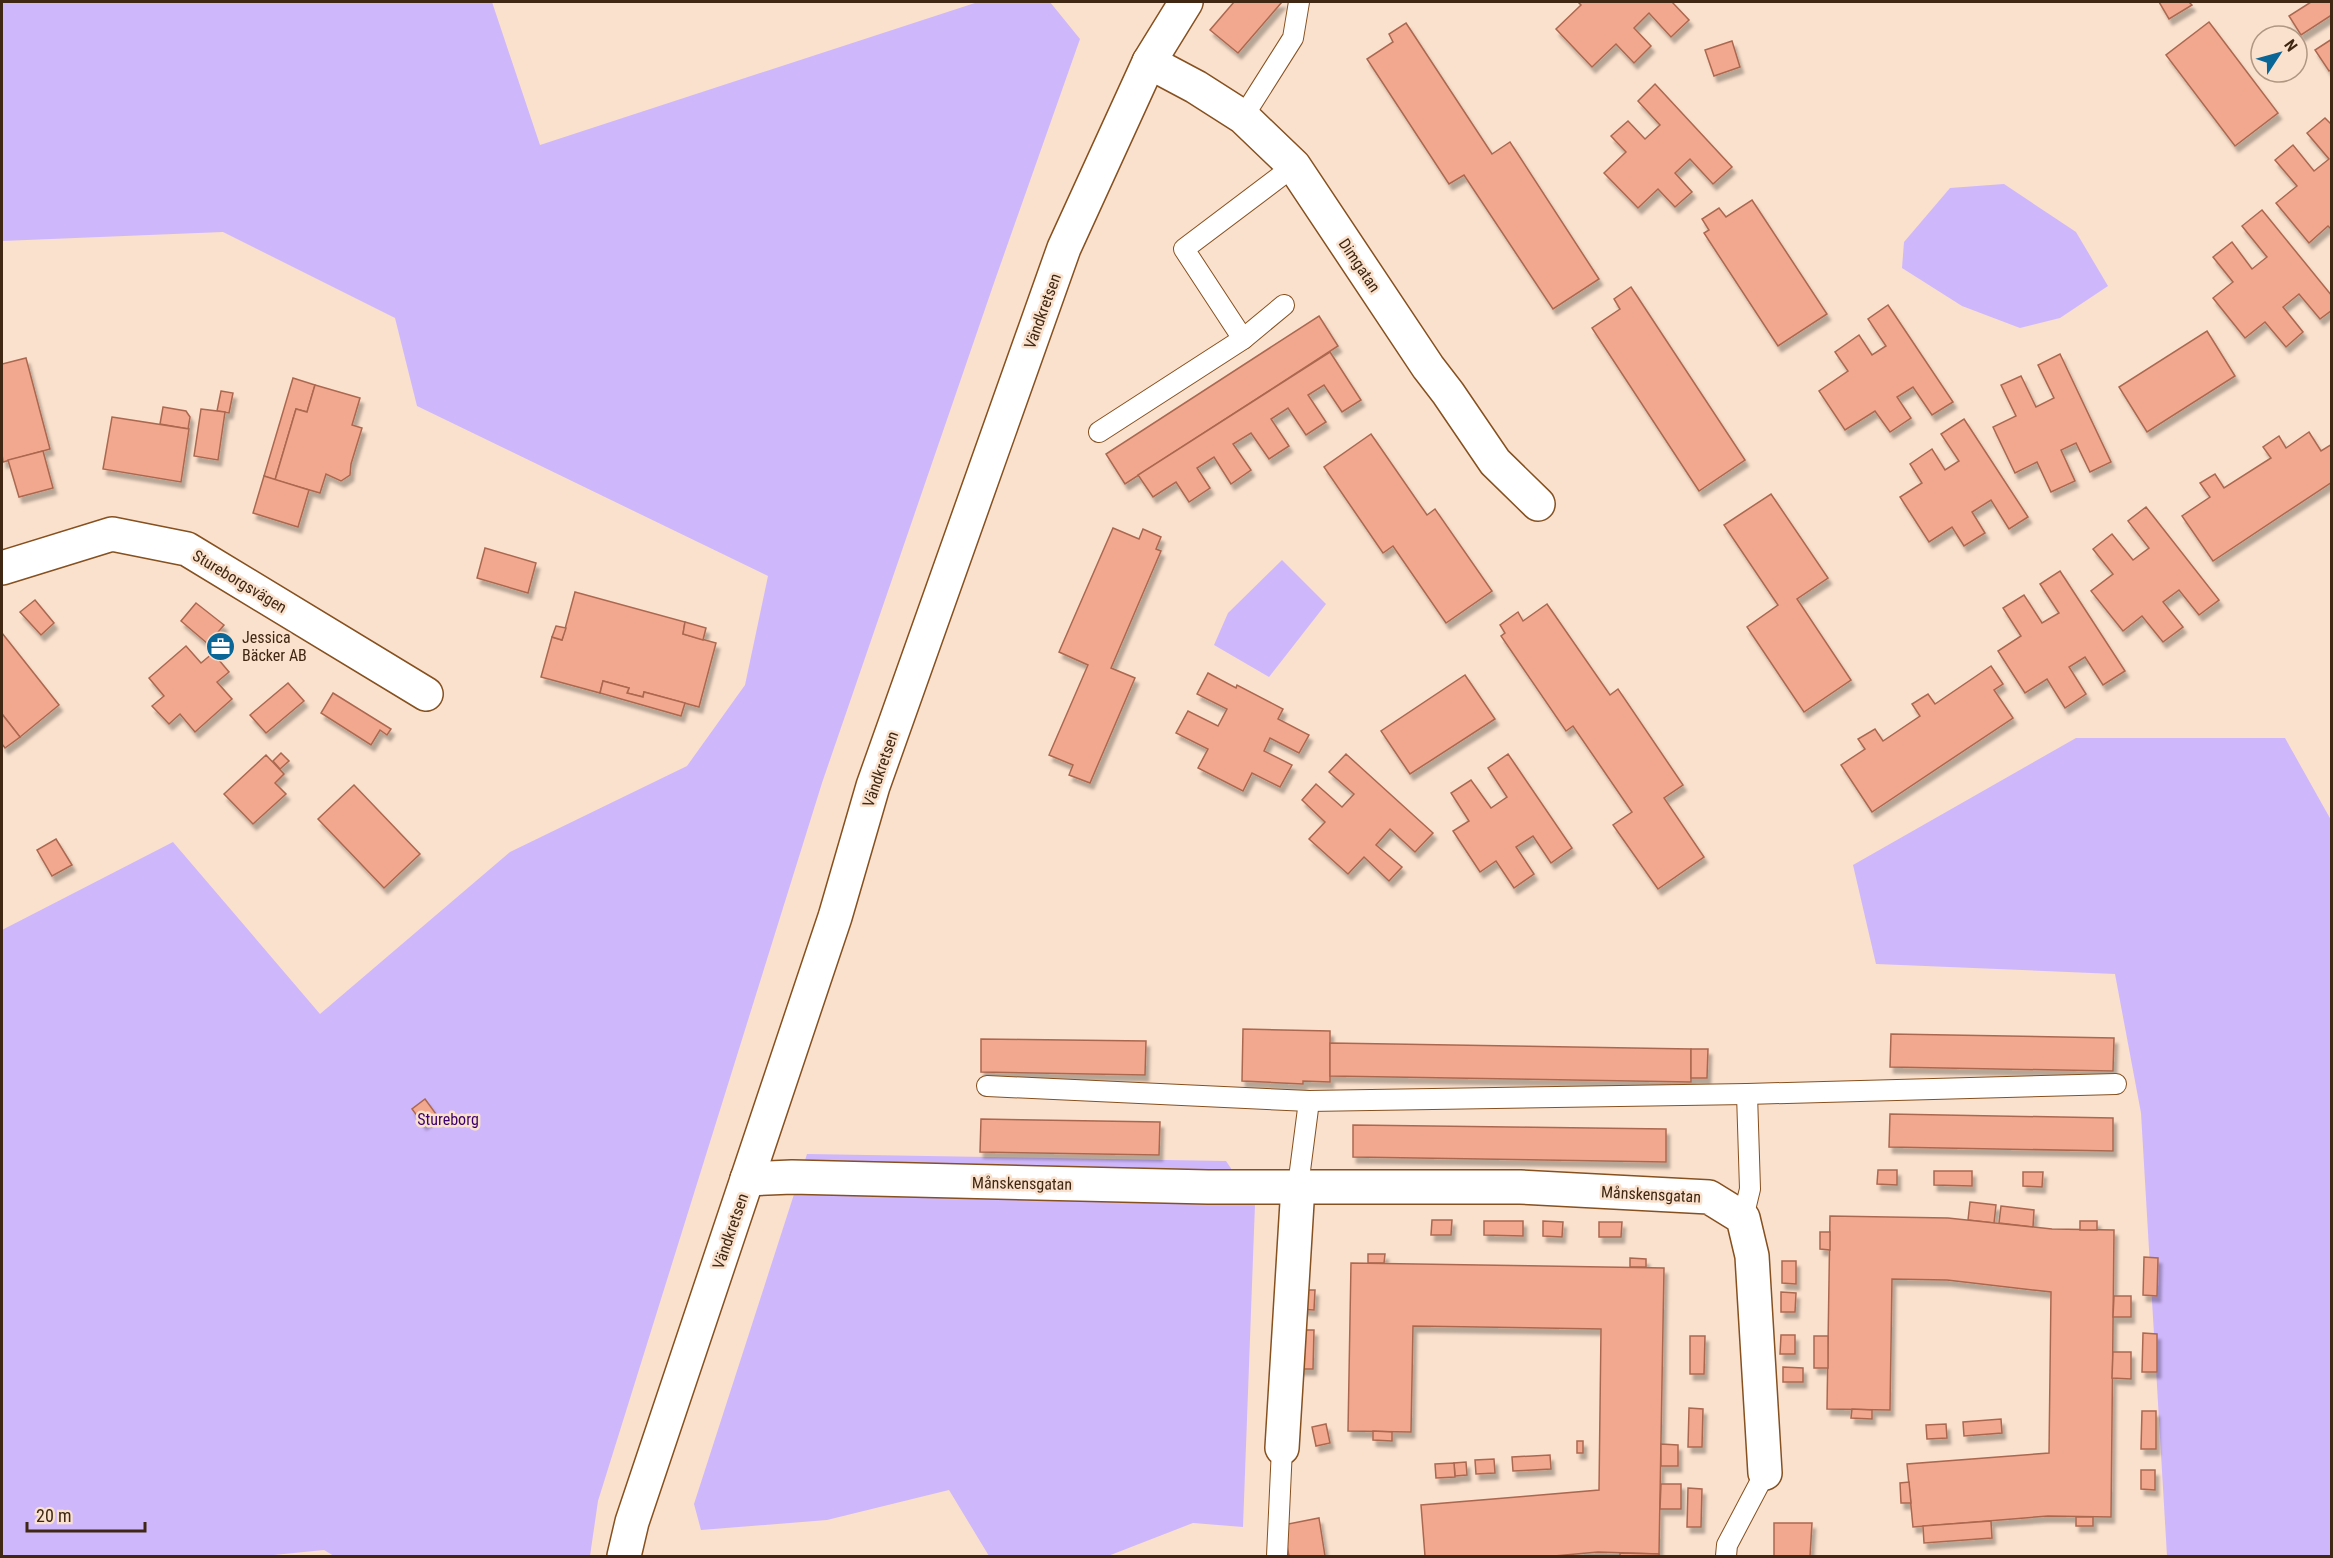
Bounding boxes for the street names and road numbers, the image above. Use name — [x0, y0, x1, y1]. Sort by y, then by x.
street label: Dimgatan — [1335, 235, 1384, 296]
street label: Vändkretsen — [1020, 271, 1065, 351]
street label: Stureborgsvägen — [189, 546, 290, 617]
street label: Vändkretsen — [859, 729, 902, 809]
street label: Månskensgatan — [972, 1173, 1072, 1194]
street label: Månskensgatan — [1600, 1182, 1701, 1207]
street label: Vändkretsen — [709, 1191, 752, 1271]

